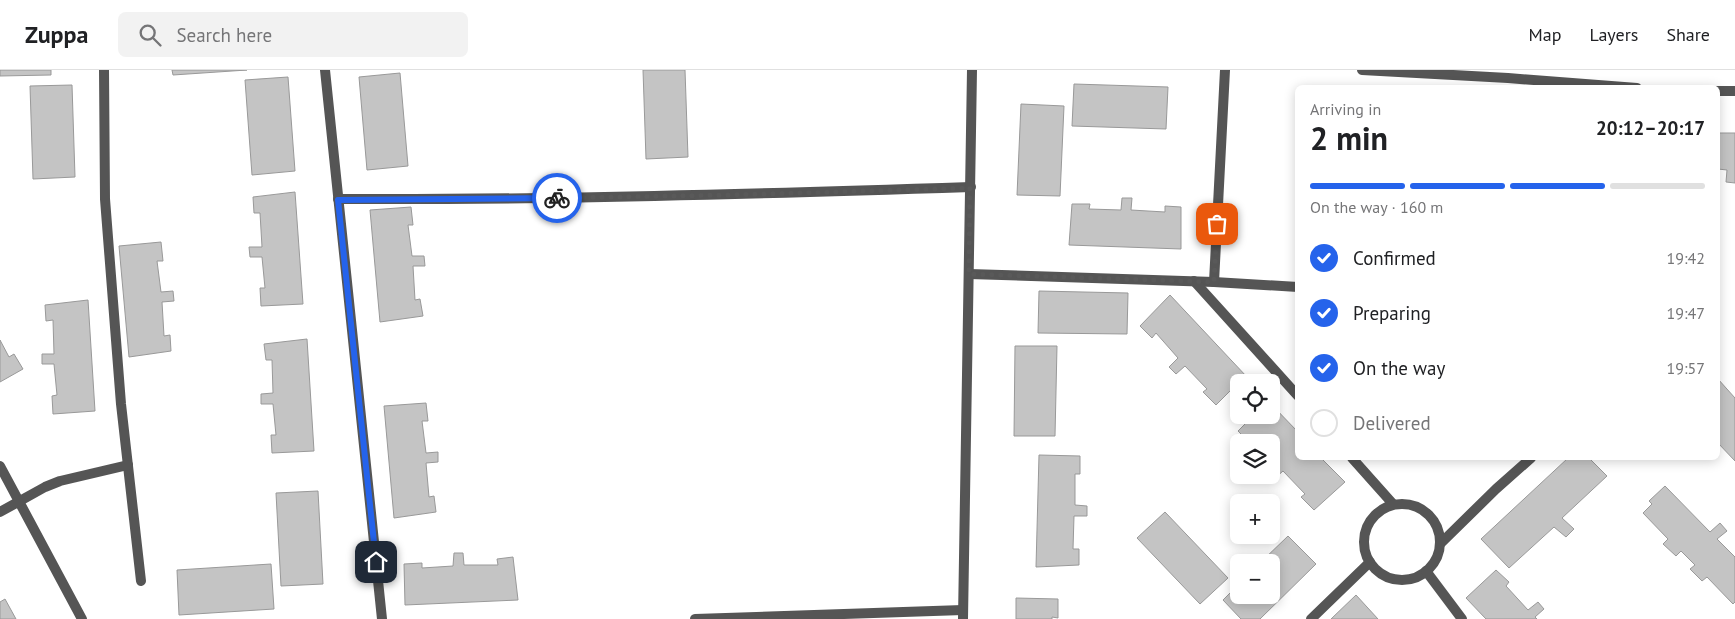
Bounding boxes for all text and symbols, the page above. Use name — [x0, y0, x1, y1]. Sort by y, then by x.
search box — [118, 12, 468, 57]
text: Zuppa — [25, 19, 88, 50]
icon: search — [136, 21, 164, 49]
text: Search here — [176, 23, 272, 47]
text: Map — [1529, 23, 1561, 46]
text: Layers — [1589, 23, 1638, 46]
text: Share — [1666, 23, 1710, 46]
text: Arriving in — [1310, 99, 1381, 119]
text: 20:12–20:17 — [1596, 116, 1705, 140]
text: 2 min — [1310, 117, 1388, 159]
courier — [532, 173, 582, 223]
icon: bike — [543, 184, 571, 212]
text: On the way · 160 m — [1310, 197, 1443, 217]
pin — [1196, 203, 1238, 245]
icon: bag — [1203, 210, 1231, 238]
icon: check — [1310, 244, 1338, 272]
text: Confirmed — [1353, 246, 1436, 270]
text: 19:42 — [1667, 248, 1705, 268]
icon: check — [1310, 299, 1338, 327]
text: Preparing — [1353, 301, 1431, 325]
text: 19:47 — [1667, 303, 1705, 323]
icon: check — [1310, 354, 1338, 382]
text: On the way — [1353, 356, 1445, 380]
text: 19:57 — [1667, 358, 1705, 378]
map controls — [1230, 374, 1280, 604]
button: locate — [1230, 374, 1280, 424]
text: Delivered — [1353, 411, 1431, 435]
button: layers — [1230, 434, 1280, 484]
button: + — [1230, 494, 1280, 544]
pin — [355, 541, 397, 583]
icon: home — [362, 548, 390, 576]
button: − — [1230, 554, 1280, 604]

